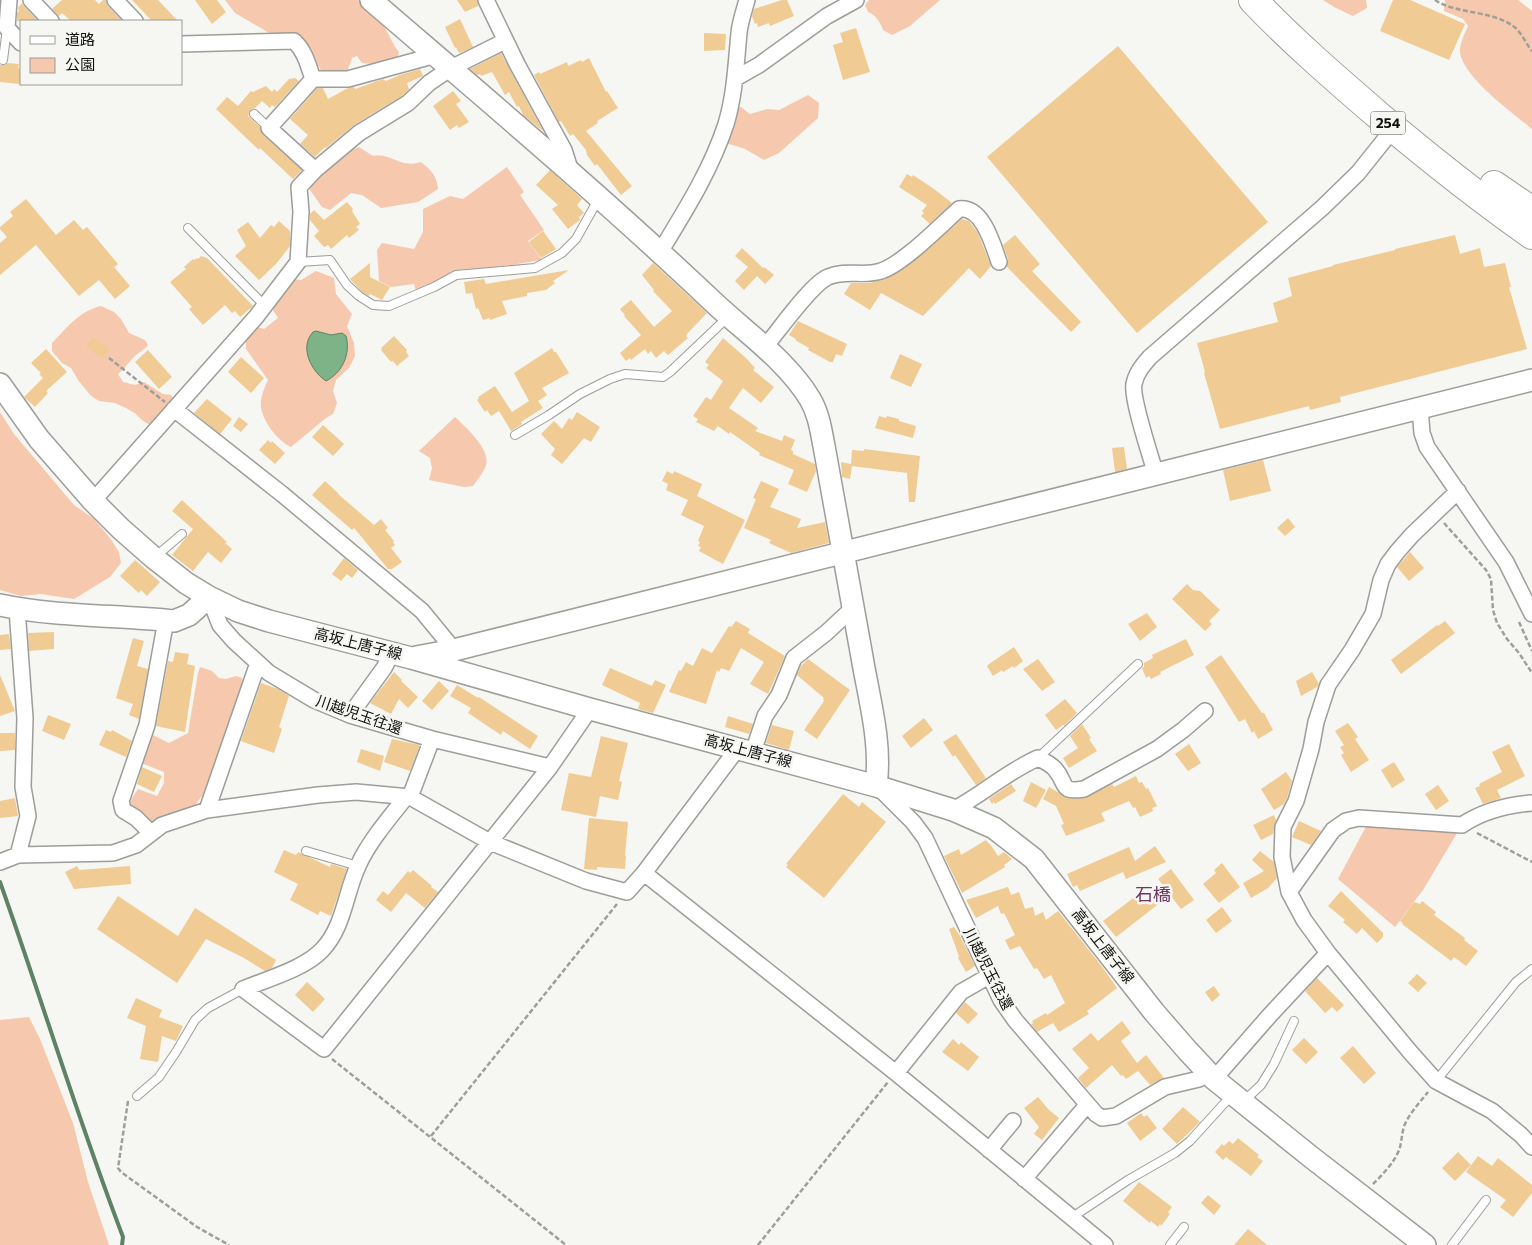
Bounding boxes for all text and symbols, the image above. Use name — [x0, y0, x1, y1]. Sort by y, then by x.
legend — [20, 20, 182, 85]
text: 道路 — [65, 30, 95, 48]
text: 公園 — [65, 55, 95, 73]
road number: 254 — [1370, 112, 1406, 134]
street label: 高坂上唐子線 — [312, 623, 404, 663]
street label: 川越児玉往還 — [314, 691, 405, 737]
street label: 高坂上唐子線 — [702, 730, 794, 770]
district label: 石橋 — [1135, 883, 1171, 905]
street label: 高坂上唐子線 — [1069, 904, 1139, 986]
street label: 川越児玉往還 — [960, 924, 1017, 1013]

